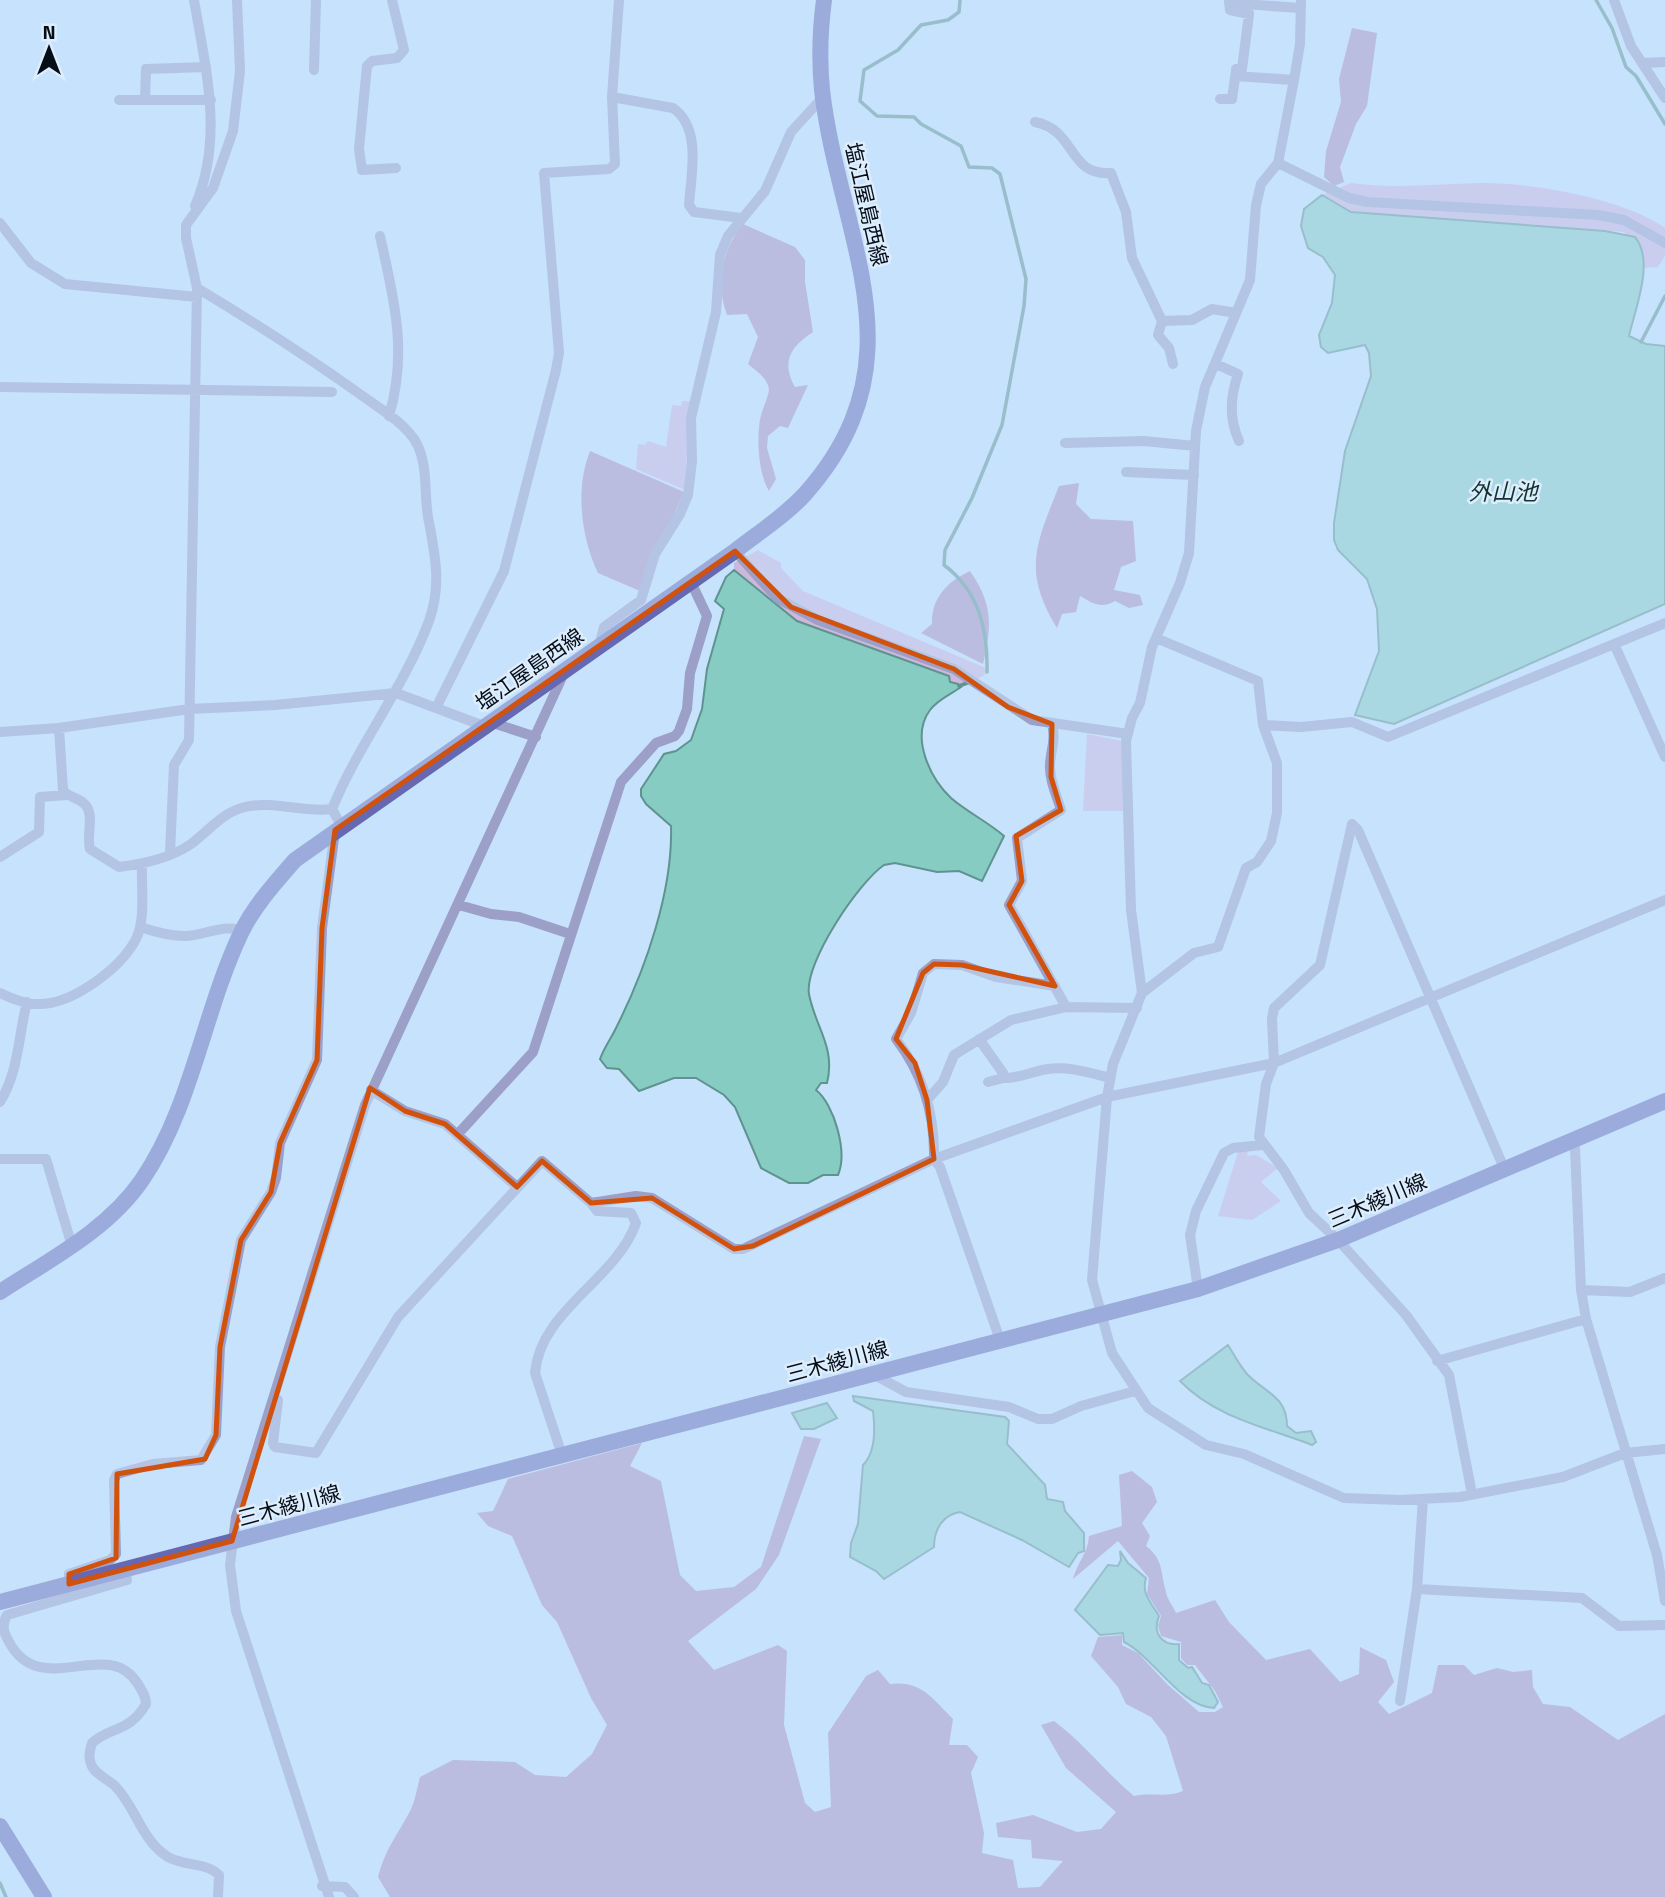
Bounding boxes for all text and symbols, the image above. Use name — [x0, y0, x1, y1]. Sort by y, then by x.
north arrow — [14, 14, 84, 84]
text: N — [42, 17, 56, 46]
street label: 塩江屋島西線 — [837, 139, 897, 269]
water label: 外山池 — [1469, 474, 1540, 509]
street label: 塩江屋島西線 — [468, 620, 590, 718]
street label: 三木綾川線 — [1322, 1165, 1432, 1235]
street label: 三木綾川線 — [782, 1332, 892, 1390]
street label: 三木綾川線 — [234, 1476, 344, 1534]

